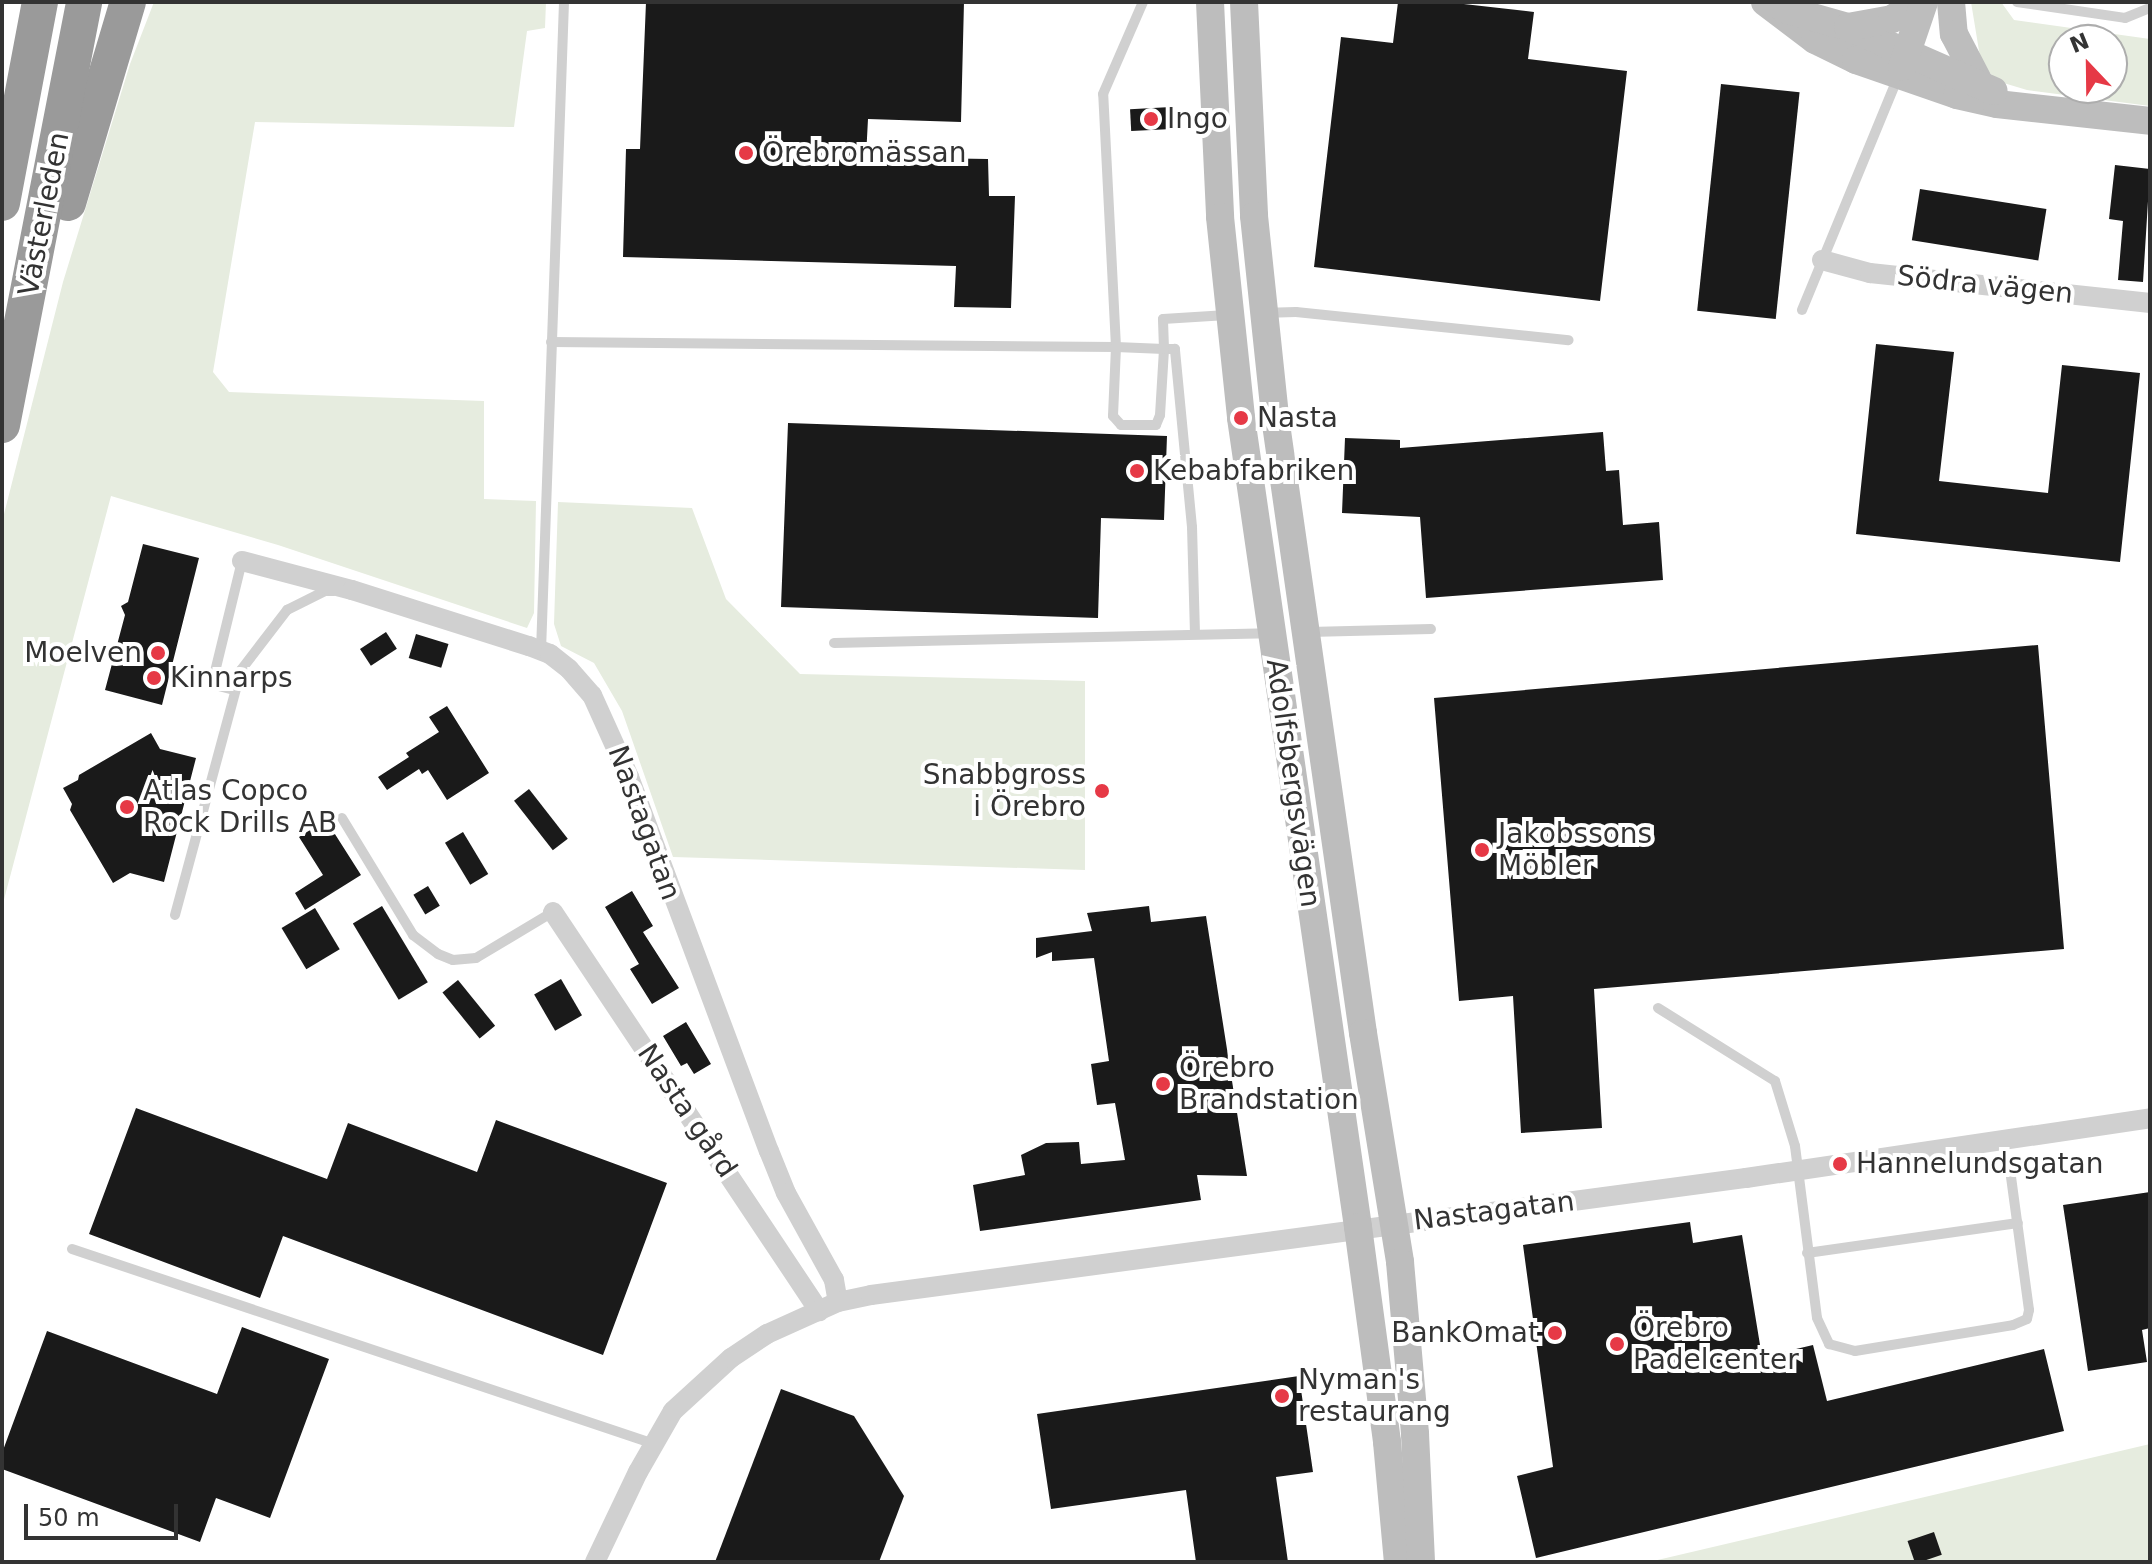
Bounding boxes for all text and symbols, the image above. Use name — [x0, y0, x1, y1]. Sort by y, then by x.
north arrow — [2048, 24, 2128, 104]
text: N — [2066, 28, 2093, 58]
place label: Ingo — [1167, 102, 1228, 136]
marker: Ingo — [1142, 110, 1160, 128]
street label: Västerleden — [12, 129, 76, 299]
place label: Örebromässan — [762, 136, 966, 170]
marker: Örebromässan — [737, 144, 755, 162]
street label: Södra vägen — [1895, 259, 2075, 311]
place label: Nasta — [1257, 401, 1338, 435]
marker: Nasta — [1232, 409, 1250, 427]
place label: Kebabfabriken — [1153, 454, 1354, 488]
marker: Kebabfabriken — [1128, 462, 1146, 480]
place label: Moelven — [24, 636, 142, 670]
marker: Moelven — [149, 644, 167, 662]
street label: Adolfsbergsvägen — [1259, 657, 1327, 909]
place label: Kinnarps — [170, 661, 293, 695]
marker: Kinnarps — [145, 669, 163, 687]
street label: Nastagatan — [601, 741, 687, 905]
place label: Snabbgross i Örebro — [923, 758, 1086, 824]
place label: Atlas Copco Rock Drills AB — [143, 774, 337, 840]
marker: Snabbgross i Örebro — [1093, 782, 1111, 800]
marker: Atlas Copco Rock Drills AB — [118, 798, 136, 816]
place label: Jakobssons Möbler — [1498, 817, 1652, 883]
marker: Jakobssons Möbler — [1473, 841, 1491, 859]
street label: Nasta gård — [630, 1038, 744, 1184]
place label: Örebro Brandstation — [1179, 1051, 1359, 1117]
marker: Örebro Brandstation — [1154, 1075, 1172, 1093]
place label: Hannelundsgatan — [1856, 1147, 2103, 1181]
marker: Hannelundsgatan — [1831, 1155, 1849, 1173]
street label: Nastagatan — [1412, 1184, 1576, 1238]
place label: Örebro Padelcenter — [1633, 1311, 1799, 1377]
place label: BankOmat — [1391, 1316, 1539, 1350]
marker: BankOmat — [1546, 1324, 1564, 1342]
marker: Örebro Padelcenter — [1608, 1335, 1626, 1353]
place label: Nyman's restaurang — [1298, 1363, 1451, 1429]
marker: Nyman's restaurang — [1273, 1387, 1291, 1405]
scale bar — [28, 1488, 182, 1538]
text: 50 m — [38, 1504, 100, 1532]

